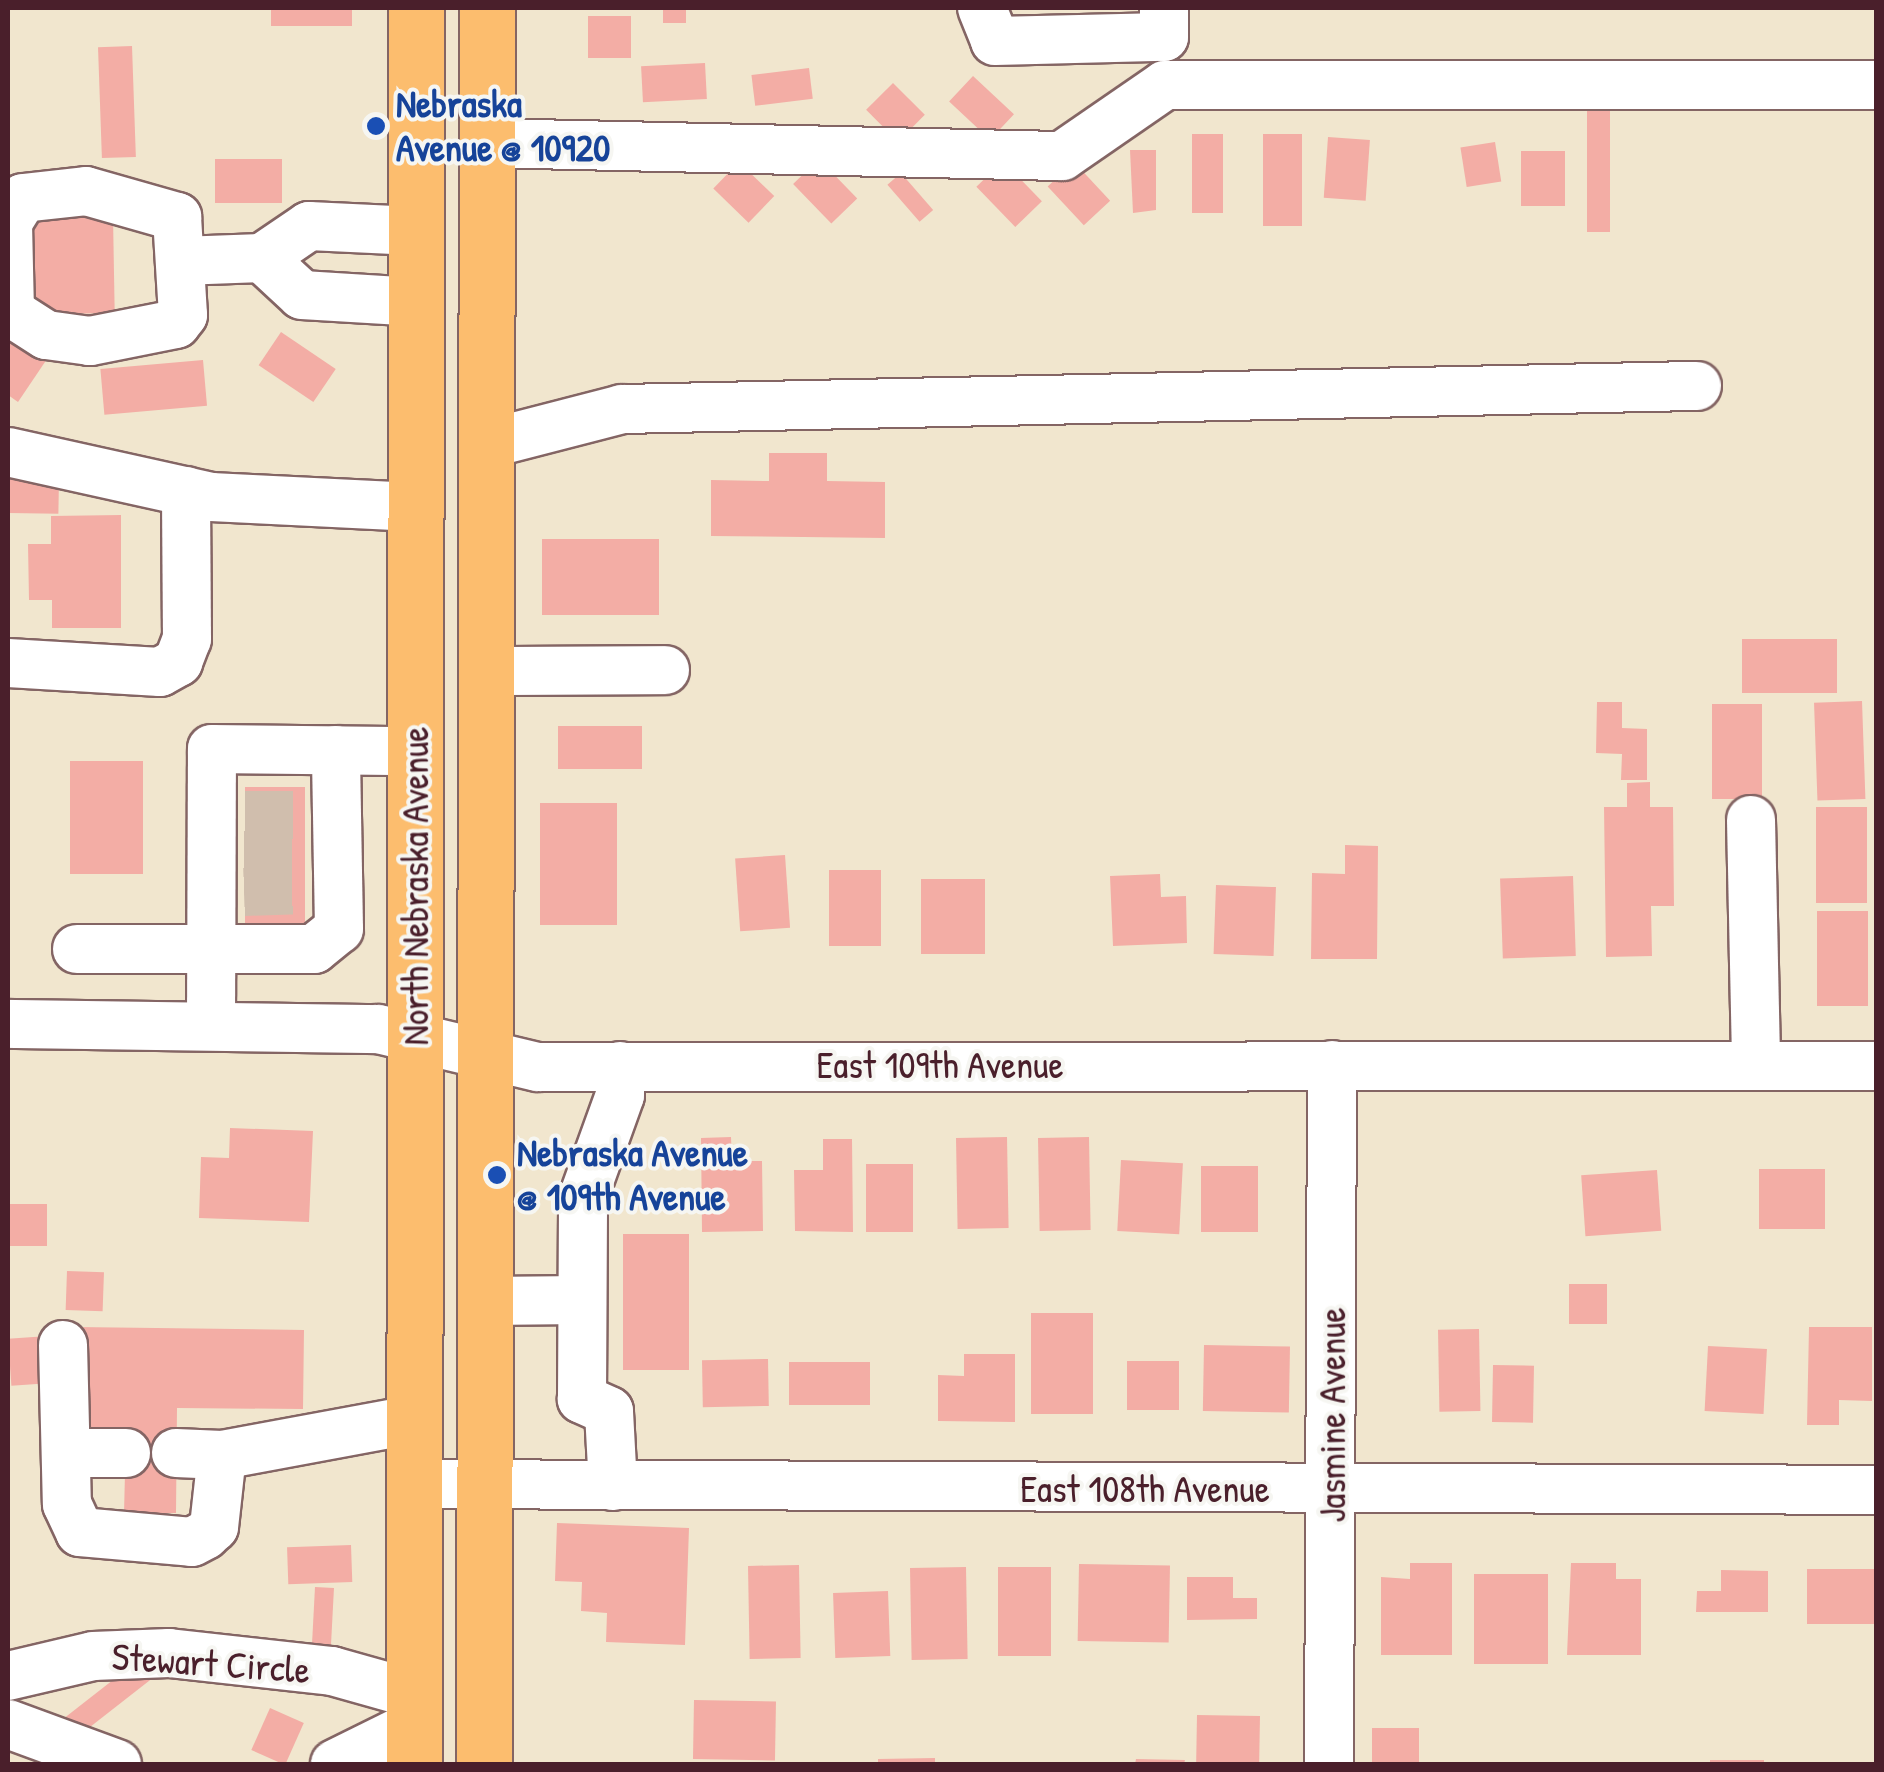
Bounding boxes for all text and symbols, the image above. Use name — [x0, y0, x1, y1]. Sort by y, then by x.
place label: Nebraska Avenue @ 10920 — [396, 81, 610, 170]
marker: Nebraska Avenue @ 10920 — [365, 115, 387, 137]
street label: North Nebraska Avenue — [392, 727, 438, 1045]
street label: East 109th Avenue — [816, 1042, 1064, 1088]
place label: Nebraska Avenue @ 109th Avenue — [517, 1130, 748, 1220]
marker: Nebraska Avenue @ 109th Avenue — [486, 1164, 508, 1186]
street label: Jasmine Avenue — [1309, 1307, 1355, 1523]
street label: East 108th Avenue — [1020, 1466, 1270, 1512]
street label: Stewart Circle — [110, 1633, 312, 1693]

